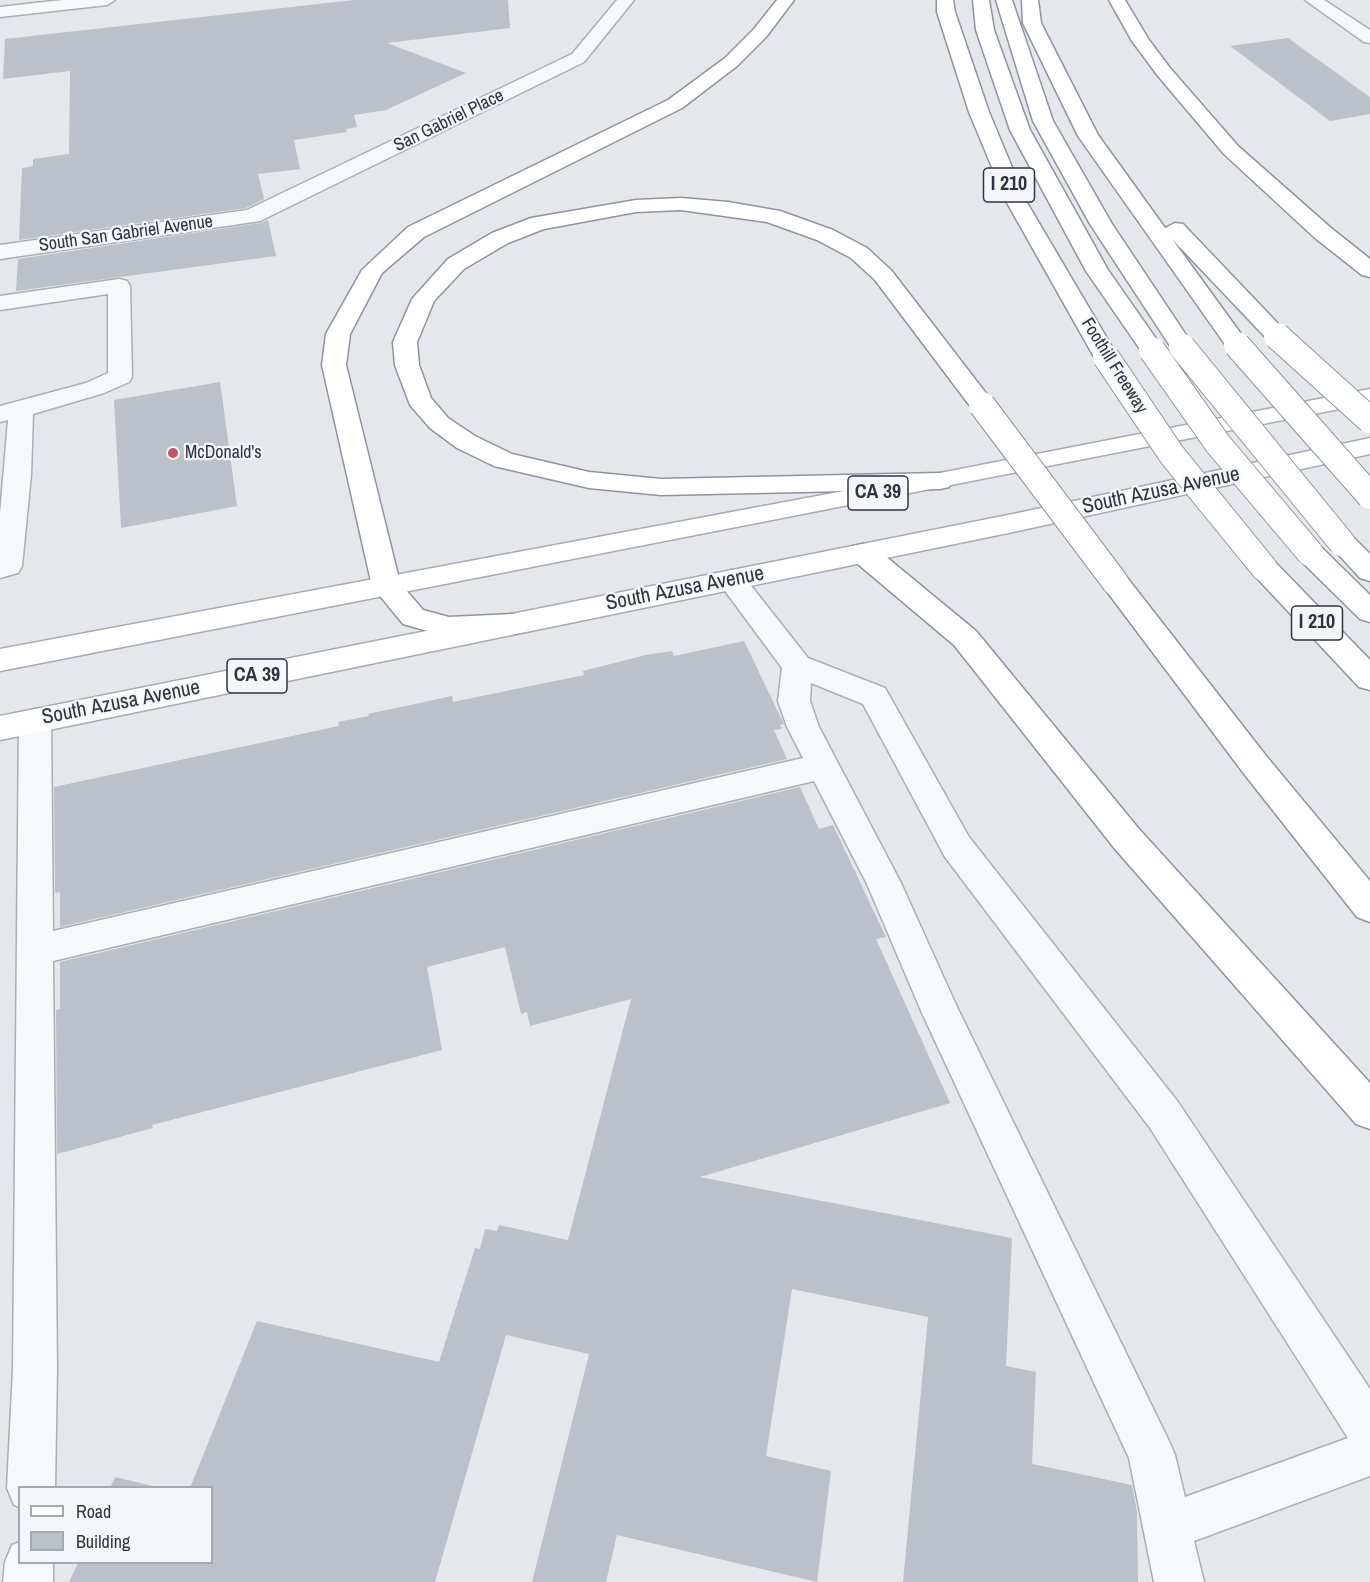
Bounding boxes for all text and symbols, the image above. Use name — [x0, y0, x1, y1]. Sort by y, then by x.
street label: San Gabriel Place — [390, 85, 508, 157]
road number: I 210 — [984, 168, 1034, 202]
street label: South San Gabriel Avenue — [38, 211, 214, 257]
street label: Foothill Freeway — [1076, 314, 1152, 418]
place label: McDonald's — [185, 442, 262, 464]
marker: McDonald's — [166, 446, 180, 460]
street label: South Azusa Avenue — [1080, 462, 1242, 520]
road number: CA 39 — [848, 476, 908, 510]
street label: South Azusa Avenue — [604, 561, 766, 617]
road number: I 210 — [1292, 606, 1342, 640]
road number: CA 39 — [227, 659, 287, 693]
street label: South Azusa Avenue — [40, 675, 202, 731]
legend — [18, 1486, 213, 1564]
text: Road — [76, 1499, 111, 1524]
text: Building — [76, 1529, 130, 1554]

